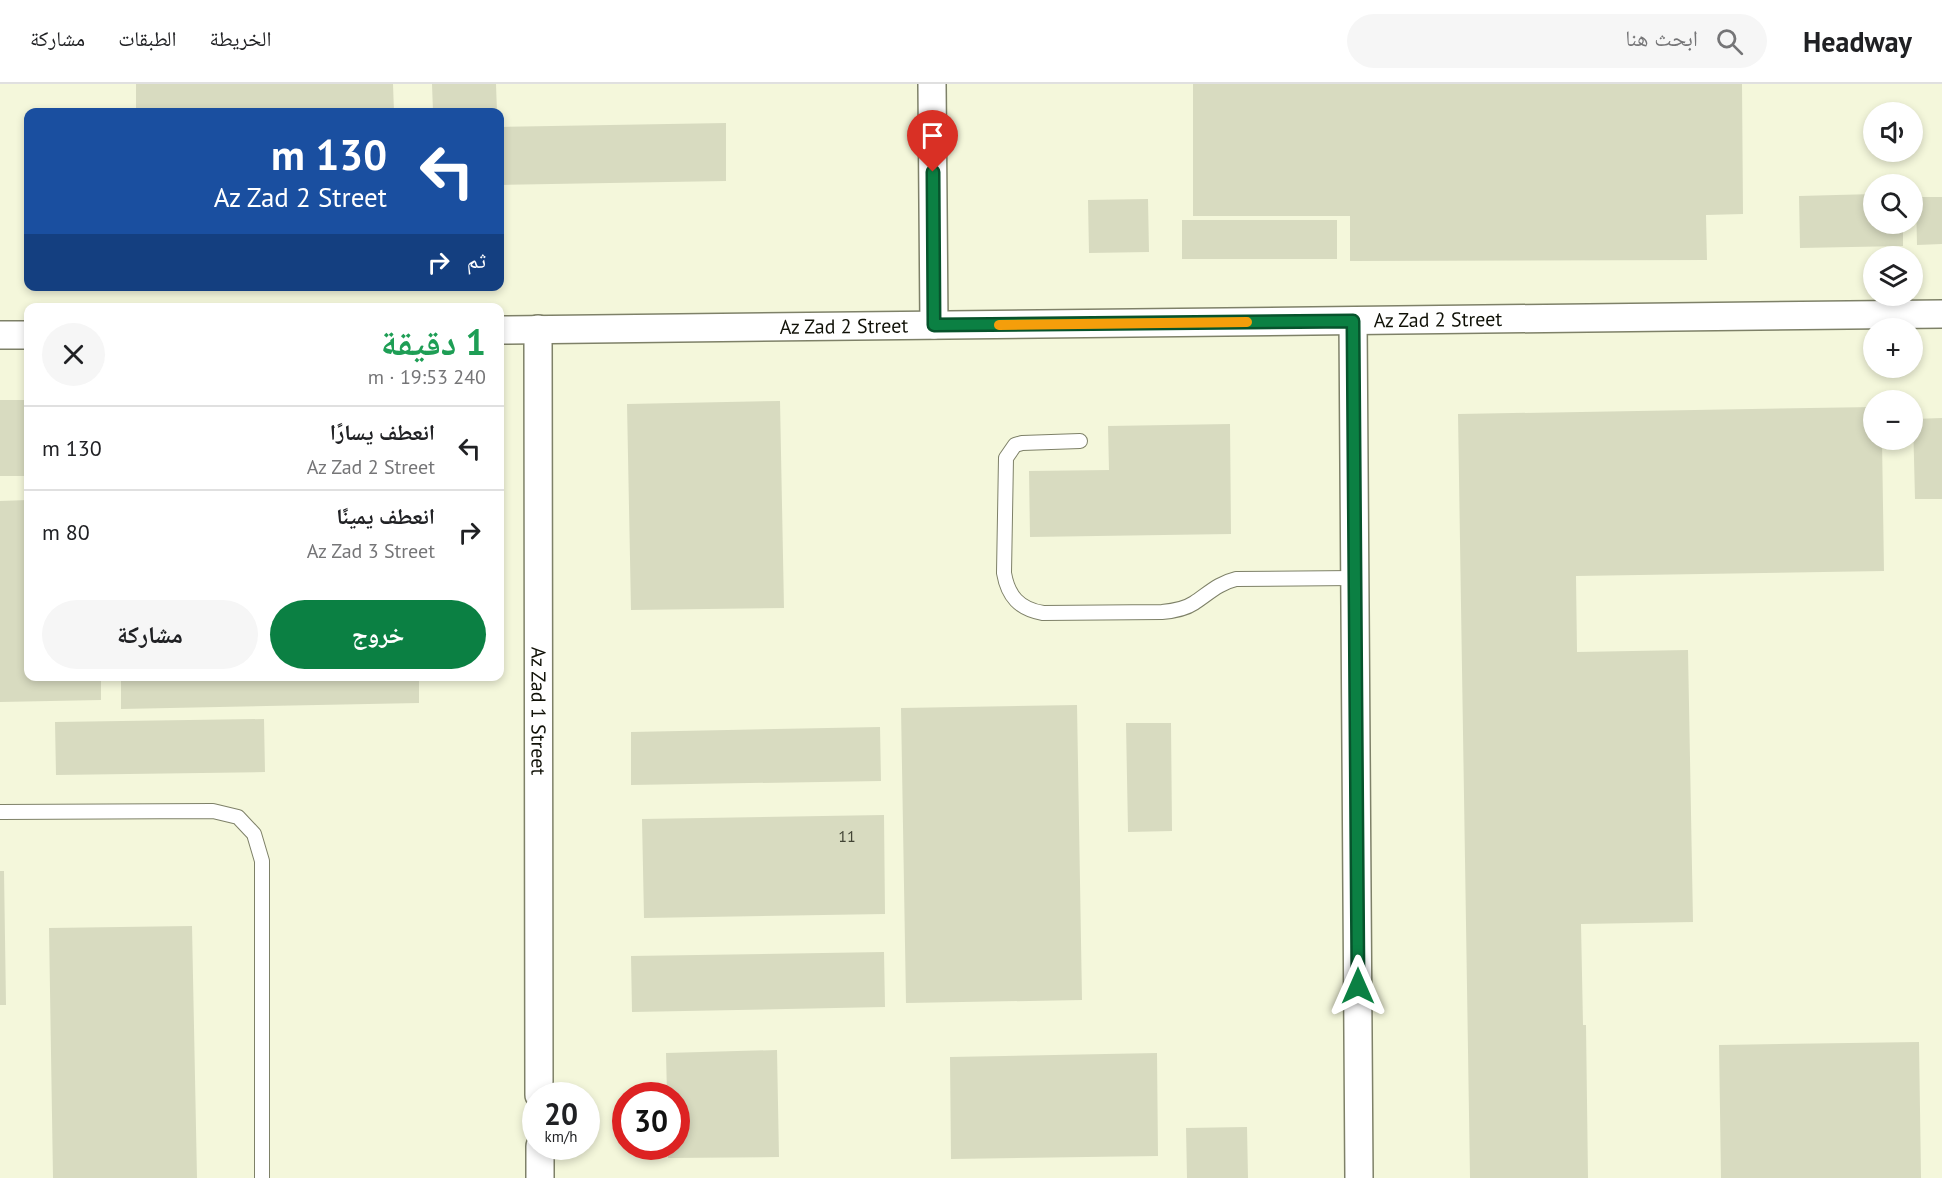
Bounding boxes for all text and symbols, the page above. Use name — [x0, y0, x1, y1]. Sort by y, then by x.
search box — [1347, 14, 1767, 68]
text: Headway — [1803, 23, 1912, 60]
text: ابحث هنا — [1625, 24, 1698, 52]
text: مشاركة — [30, 25, 85, 52]
text: الطبقات — [118, 25, 177, 52]
text: الخريطة — [210, 25, 271, 52]
icon: search — [1713, 25, 1746, 58]
map controls — [1863, 102, 1923, 450]
button: sound — [1863, 102, 1923, 162]
pin — [907, 110, 958, 172]
icon: arrive — [916, 119, 949, 152]
text: 130 m — [271, 127, 387, 182]
icon: left — [408, 132, 486, 210]
button: search — [1863, 174, 1923, 234]
text: Az Zad 2 Street — [214, 180, 387, 214]
icon: right — [422, 246, 455, 279]
text: ثم — [467, 246, 486, 274]
button: layers — [1863, 246, 1923, 306]
street label: Az Zad 2 Street — [1374, 306, 1502, 333]
street label: Az Zad 2 Street — [780, 312, 909, 340]
text: 1 دقيقة — [381, 318, 486, 365]
button: + — [1863, 318, 1923, 378]
button: close — [42, 323, 105, 386]
text: 240 m · 19:53 — [368, 364, 486, 390]
button: − — [1863, 390, 1923, 450]
text: انعطف يسارًا — [330, 418, 435, 446]
icon: left — [453, 432, 486, 465]
text: 130 m — [42, 434, 102, 462]
text: Az Zad 2 Street — [307, 454, 435, 480]
text: انعطف يمينًا — [336, 502, 435, 530]
icon: right — [453, 516, 486, 549]
text: 80 m — [42, 518, 90, 546]
text: Az Zad 3 Street — [307, 538, 435, 564]
button: مشاركة — [42, 600, 258, 669]
button: خروج — [270, 600, 486, 669]
street label: Az Zad 1 Street — [525, 647, 552, 775]
house number: 11 — [838, 826, 856, 846]
position arrow — [1326, 954, 1390, 1018]
speed limit sign: 30 — [612, 1082, 690, 1160]
text: 20 — [544, 1094, 578, 1133]
text: km/h — [545, 1127, 577, 1146]

